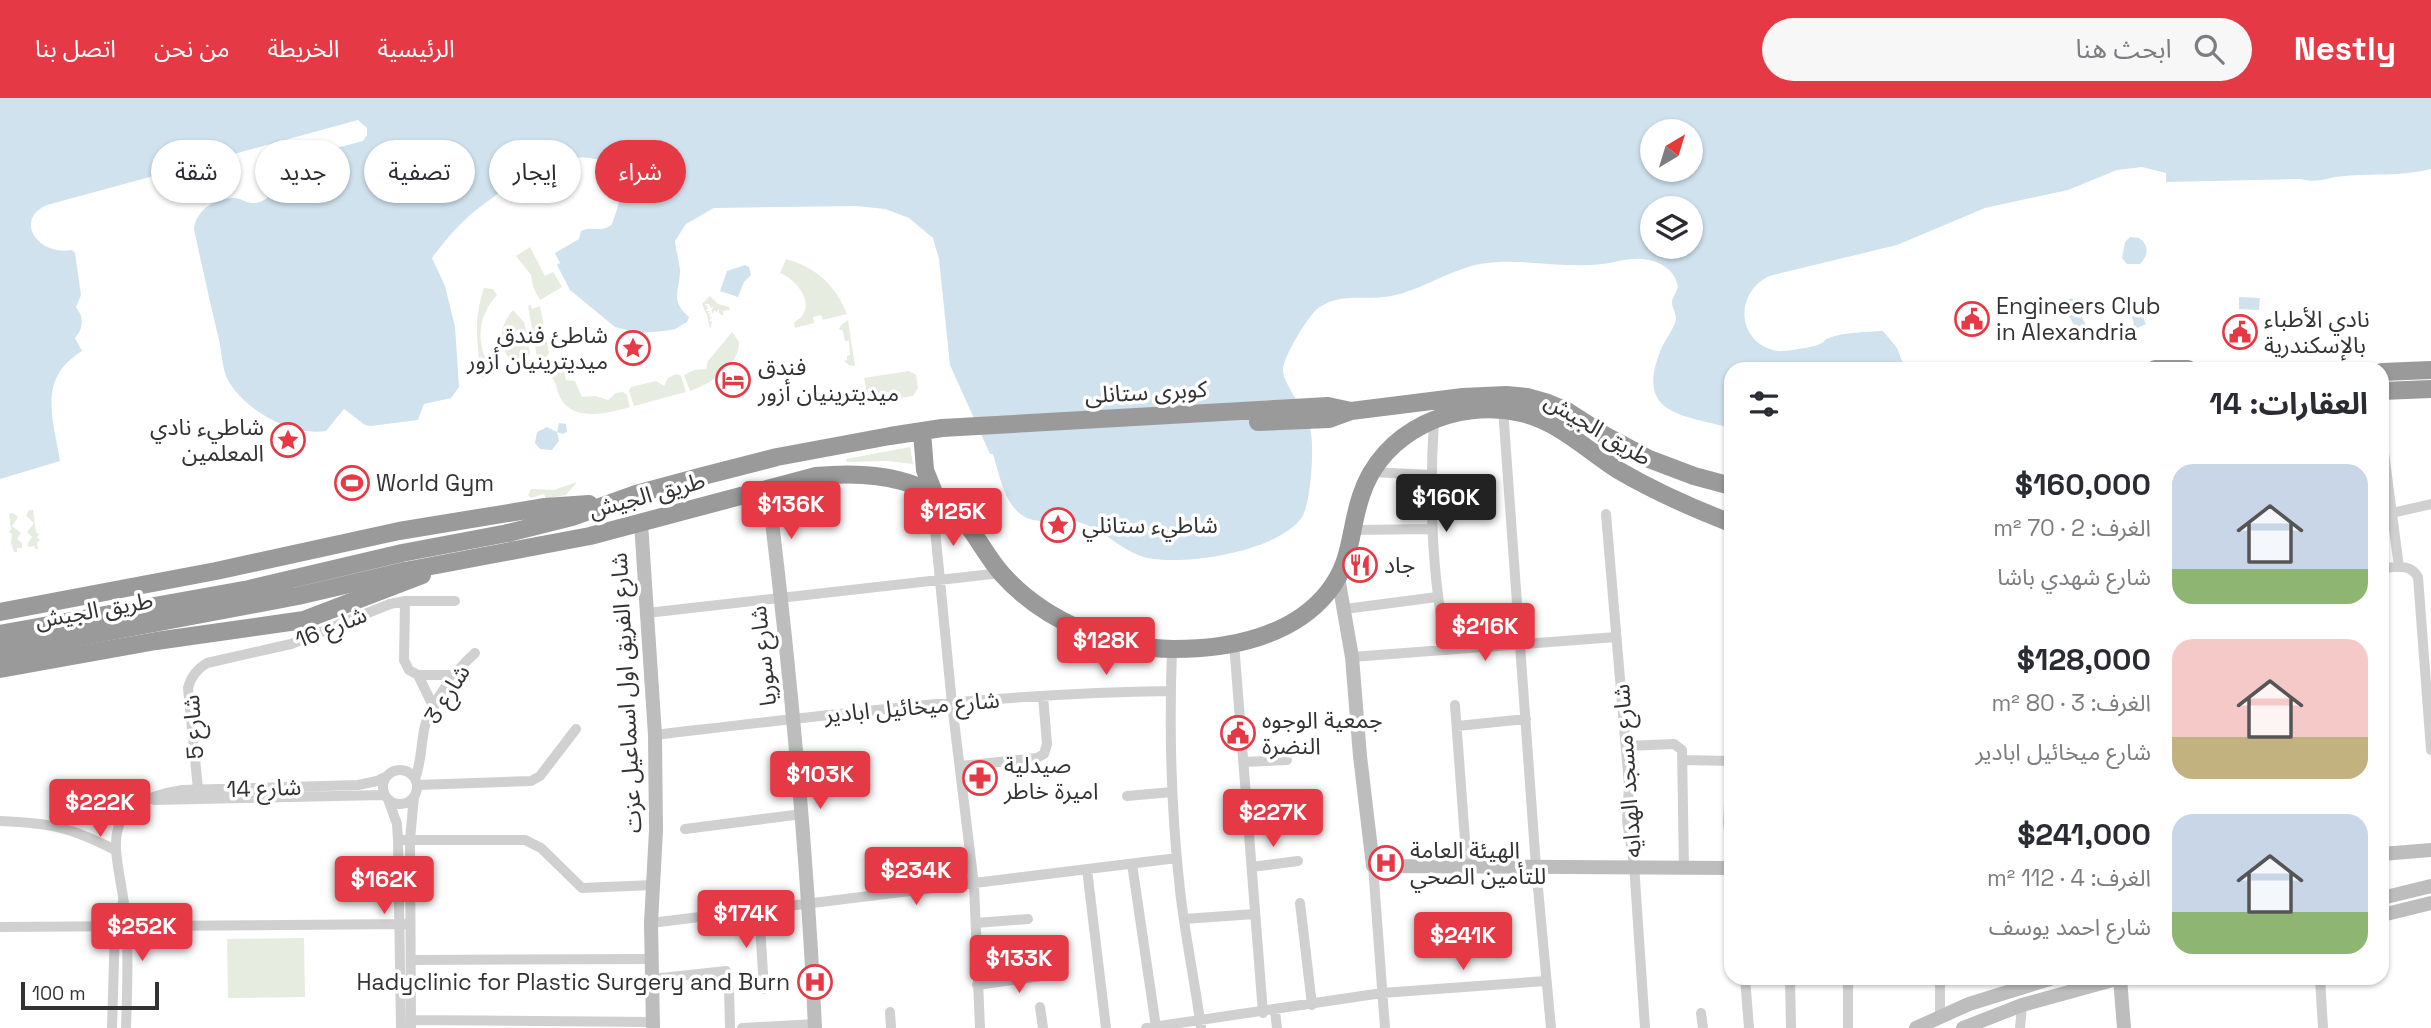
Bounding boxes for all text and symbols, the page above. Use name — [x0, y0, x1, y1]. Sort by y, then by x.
search box — [1762, 18, 2252, 81]
text: Nestly — [2294, 28, 2396, 70]
icon: search — [2190, 30, 2228, 68]
text: ابحث هنا — [2075, 32, 2172, 66]
text: اتصل بنا — [35, 33, 116, 64]
text: من نحن — [154, 33, 230, 64]
text: الخريطة — [268, 33, 340, 64]
text: الرئيسية — [378, 33, 455, 64]
north arrow — [1640, 119, 1703, 182]
map controls — [1640, 119, 1703, 259]
chip: شقة — [151, 140, 241, 203]
chip: جديد — [255, 140, 350, 203]
chip: تصفية — [364, 140, 475, 203]
chip: إيجار — [489, 140, 581, 203]
chip: شراء — [595, 140, 686, 203]
button: layers — [1640, 196, 1703, 259]
place label: Engineers Club in Alexandria — [1996, 291, 2161, 347]
public building icon: Engineers Club in Alexandria — [1953, 300, 1991, 338]
place label: نادي الأطباء بالإسكندرية — [2264, 304, 2370, 361]
public building icon: نادي الأطباء بالإسكندرية — [2221, 313, 2259, 351]
place label: شاطئ فندق ميديترينيان أزور — [466, 320, 608, 376]
place icon: شاطئ فندق ميديترينيان أزور — [614, 329, 652, 367]
place label: فندق ميديترينيان أزور — [757, 352, 899, 408]
hotel icon: فندق ميديترينيان أزور — [714, 361, 752, 399]
street label: كوبرى ستانلى — [1084, 374, 1208, 410]
text: العقارات: 14 — [2209, 384, 2368, 423]
street label: طريق الجيش — [1539, 385, 1657, 473]
icon: filters — [1745, 385, 1783, 423]
place label: شاطيء نادي المعلمين — [150, 412, 264, 468]
place icon: شاطيء نادي المعلمين — [269, 421, 307, 459]
sports icon: World Gym — [333, 464, 371, 502]
street label: طريق الجيش — [586, 465, 708, 525]
text: $160,000 — [2015, 465, 2151, 504]
place label: World Gym — [376, 468, 494, 498]
pin: $160K — [1397, 474, 1495, 534]
pin: $136K — [742, 482, 840, 541]
text: $160K — [1412, 482, 1480, 512]
text: $136K — [758, 489, 824, 519]
pin: $125K — [904, 489, 1002, 548]
icon: home — [2228, 492, 2312, 576]
text: $125K — [920, 496, 986, 526]
place icon: شاطيء ستانلي — [1039, 506, 1077, 544]
place label: شاطيء ستانلي — [1082, 510, 1218, 542]
text: الغرف: 2 · 70 m² — [1993, 513, 2151, 543]
restaurant icon: جاد — [1341, 546, 1379, 584]
place label: جاد — [1384, 550, 1415, 580]
street label: شارع الفريق اول اسماعيل عزت — [604, 552, 650, 834]
text: شارع شهدي باشا — [1997, 562, 2151, 592]
street label: طريق الجيش — [33, 585, 155, 635]
street label: شارع 16 — [291, 599, 372, 657]
pin: $216K — [1436, 603, 1534, 663]
street label: شارع سوريا — [743, 604, 785, 708]
text: $216K — [1452, 611, 1518, 641]
pin: $128K — [1057, 618, 1155, 677]
text: $128K — [1073, 625, 1139, 655]
text: $128,000 — [2017, 640, 2151, 679]
street label: شارع 3 — [417, 659, 479, 730]
icon: home — [2228, 667, 2312, 751]
street label: شارع مسجد الهدايه — [1606, 683, 1650, 859]
street label: شارع ميخائيل ابادير — [822, 684, 1001, 732]
text: الغرف: 3 · 80 m² — [1992, 688, 2151, 718]
street label: شارع 5 — [176, 694, 212, 760]
place label: جمعية الوجوه النضرة — [1262, 705, 1383, 761]
public building icon: جمعية الوجوه النضرة — [1219, 714, 1257, 752]
text: شارع ميخائيل ابادير — [1975, 737, 2151, 767]
place label: صيدلية اميرة خاطر — [1003, 750, 1098, 806]
pin: $103K — [771, 752, 869, 811]
text: $103K — [786, 759, 854, 789]
pharmacy icon: صيدلية اميرة خاطر — [961, 759, 999, 797]
street label: شارع 14 — [226, 772, 302, 806]
pin: $222K — [51, 780, 149, 839]
text: $222K — [65, 787, 135, 817]
pin: $227K — [1224, 790, 1322, 849]
text: $227K — [1239, 797, 1307, 827]
text: $241,000 — [2017, 815, 2151, 854]
place label: الهيئة العامة للتأمين الصحي — [1410, 835, 1546, 893]
icon: home — [2228, 842, 2312, 926]
hospital icon: الهيئة العامة للتأمين الصحي — [1367, 844, 1405, 882]
pin: $234K — [867, 848, 965, 907]
text: $234K — [881, 855, 951, 885]
pin: $162K — [335, 856, 433, 916]
text: الغرف: 4 · 112 m² — [1987, 863, 2151, 893]
text: $162K — [351, 864, 417, 894]
pin: $174K — [697, 890, 795, 950]
text: $174K — [713, 898, 779, 928]
pin: $252K — [93, 904, 191, 963]
text: $252K — [107, 911, 177, 941]
pin: $241K — [1414, 912, 1512, 972]
text: شارع احمد يوسف — [1989, 912, 2151, 942]
text: $241K — [1430, 920, 1496, 950]
pin: $133K — [970, 936, 1068, 995]
text: $133K — [986, 943, 1052, 973]
hospital icon: Hadyclinic for Plastic Surgery and Burn — [796, 963, 834, 1001]
place label: Hadyclinic for Plastic Surgery and Burn — [356, 967, 790, 997]
scale bar — [21, 979, 159, 1011]
text: 100 m — [32, 981, 86, 1006]

